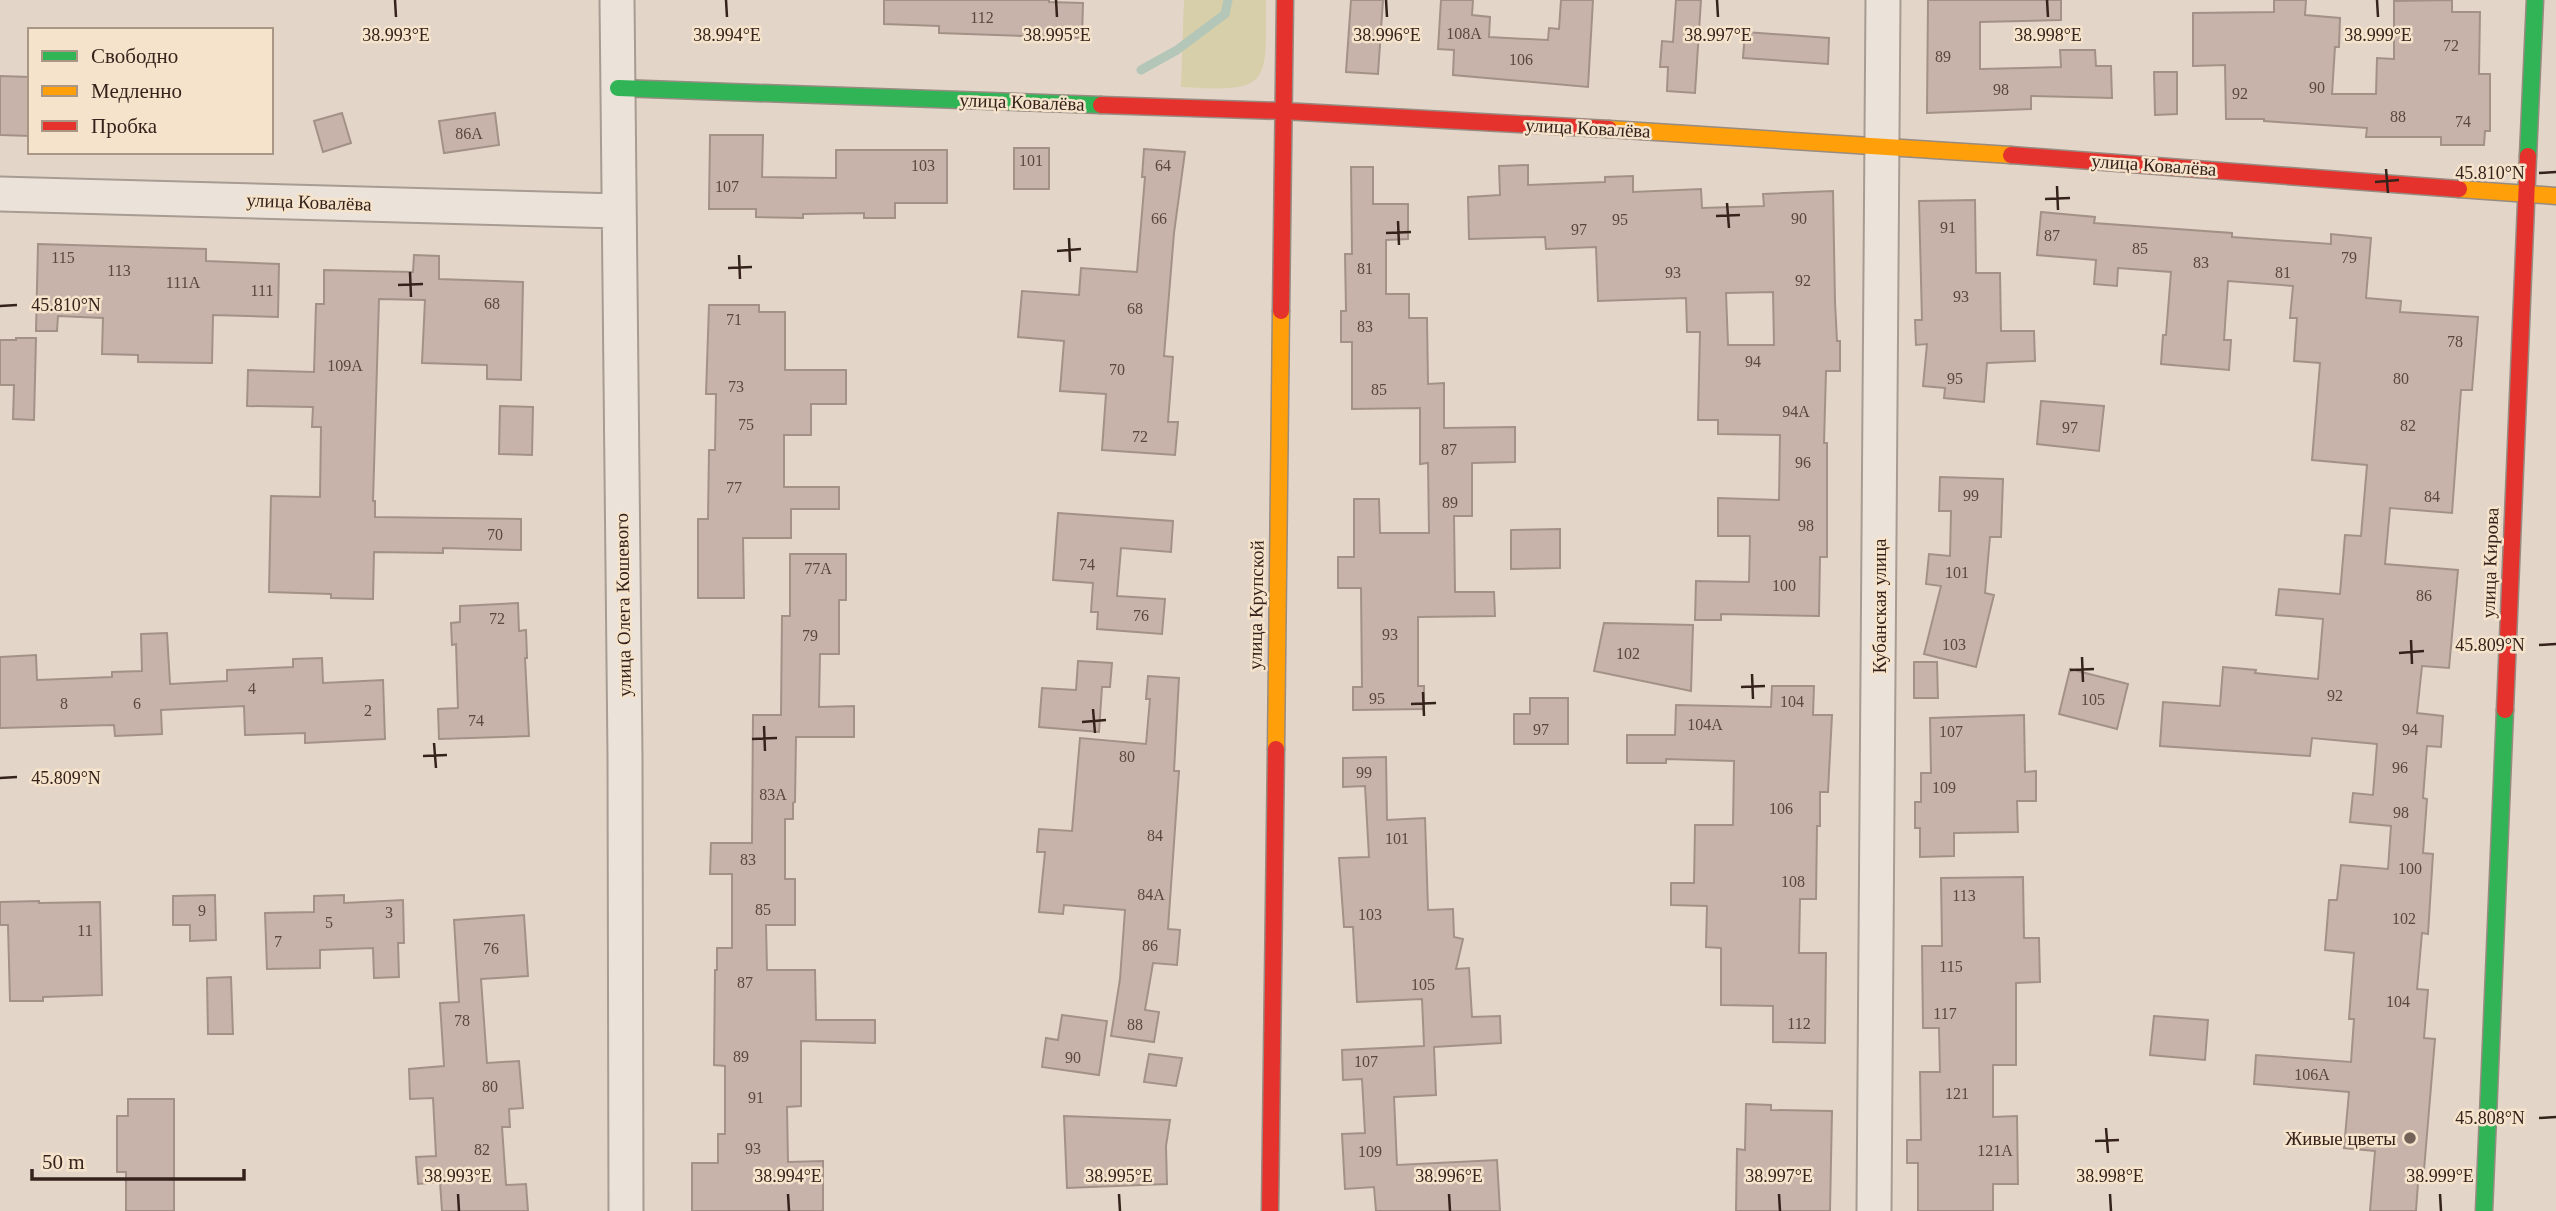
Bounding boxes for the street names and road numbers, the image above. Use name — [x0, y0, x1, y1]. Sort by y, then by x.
street label: улица Ковалёва — [959, 89, 1086, 115]
street label: улица Ковалёва — [1525, 114, 1652, 142]
street label: улица Ковалёва — [2091, 150, 2218, 180]
street label: улица Ковалёва — [246, 189, 373, 215]
street label: улица Кирова — [2478, 507, 2502, 619]
street label: улица Олега Кошевого — [611, 513, 635, 697]
street label: Кубанская улица — [1869, 538, 1890, 673]
street label: улица Крупской — [1244, 540, 1268, 670]

